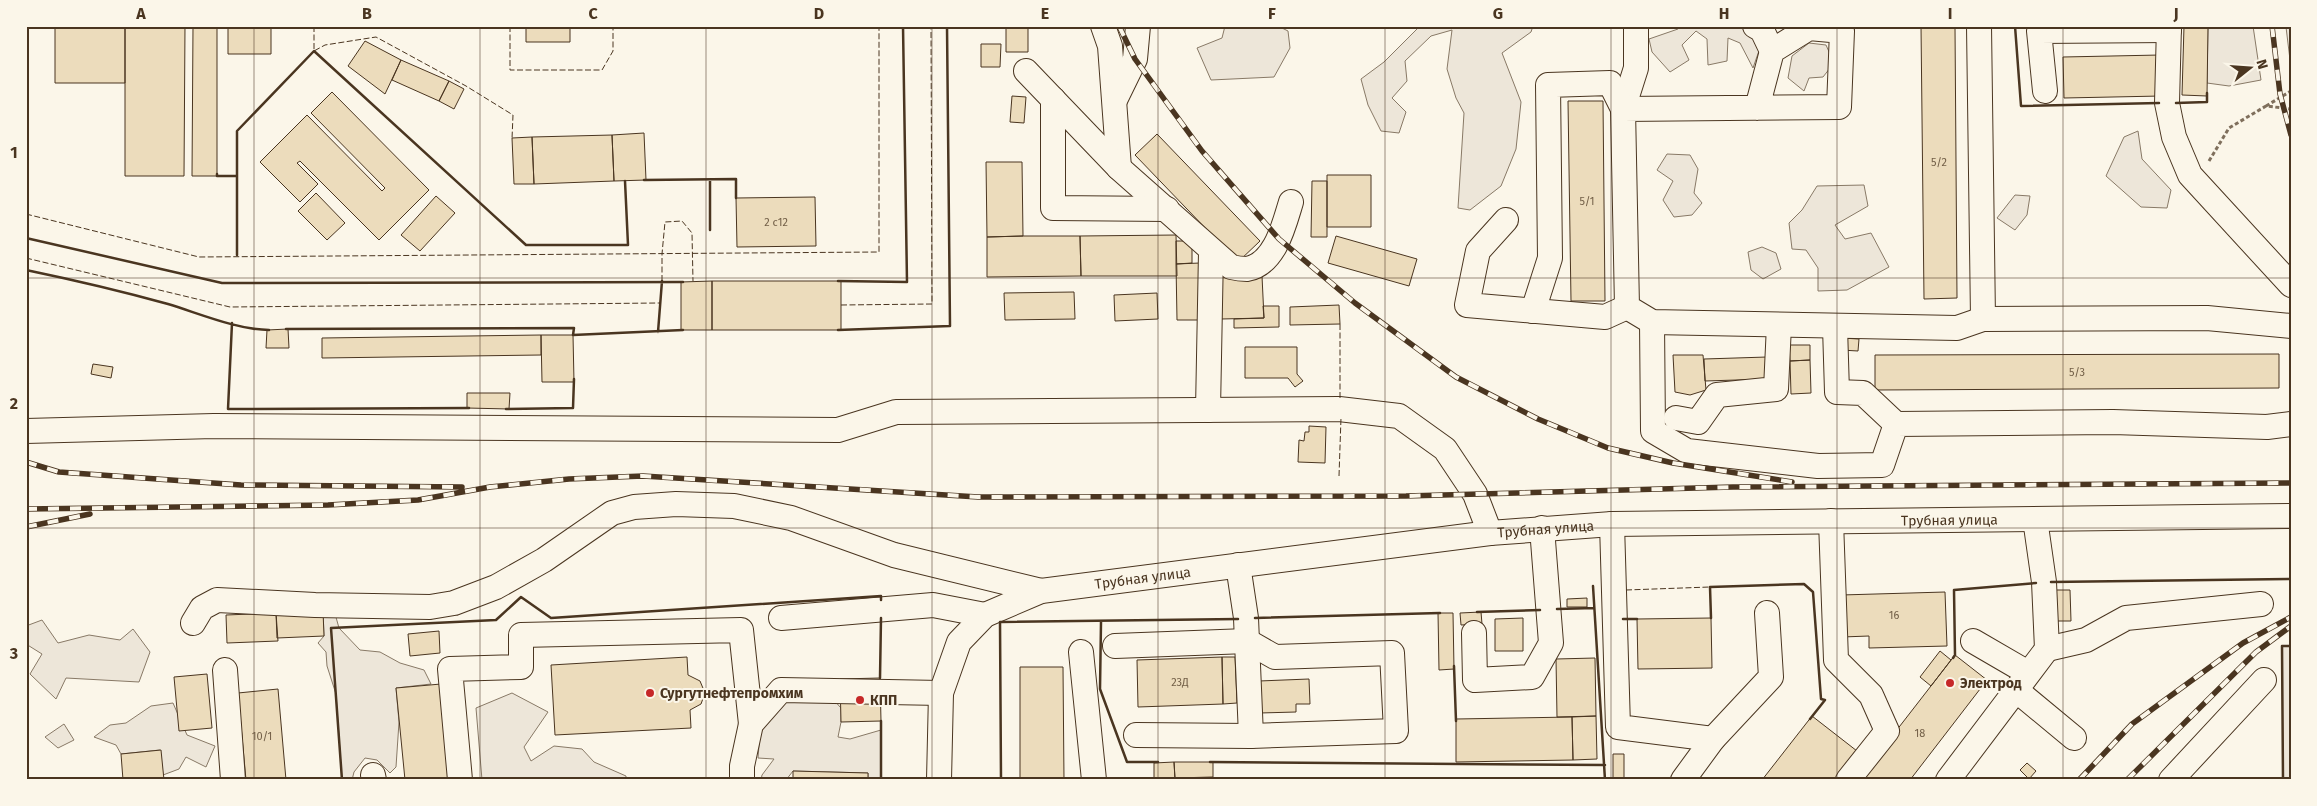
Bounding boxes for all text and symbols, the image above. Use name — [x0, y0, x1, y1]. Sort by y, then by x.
text: A — [135, 4, 146, 23]
text: B — [362, 4, 372, 23]
text: C — [588, 4, 598, 23]
text: D — [814, 4, 824, 23]
text: E — [1041, 4, 1049, 23]
text: F — [1268, 4, 1276, 23]
text: G — [1493, 4, 1503, 23]
text: H — [1719, 4, 1729, 23]
text: I — [1948, 4, 1952, 23]
text: J — [2172, 4, 2179, 23]
north arrow — [2224, 42, 2274, 92]
text: N — [2252, 57, 2271, 71]
text: 1 — [10, 143, 18, 162]
house number: 5/2 — [1931, 156, 1947, 169]
house number: 5/1 — [1579, 195, 1595, 208]
house number: 2 с12 — [764, 216, 788, 229]
house number: 5/3 — [2069, 366, 2085, 379]
text: 2 — [10, 394, 18, 413]
street label: Трубная улица — [1901, 511, 1998, 529]
street label: Трубная улица — [1497, 517, 1595, 541]
street label: Трубная улица — [1093, 563, 1192, 593]
house number: 16 — [1889, 609, 1899, 622]
text: 3 — [9, 644, 18, 663]
place label: Электрод — [1960, 675, 2022, 692]
house number: 23Д — [1171, 676, 1189, 689]
marker: Электрод — [1944, 677, 1956, 689]
place label: Сургутнефтепромхим — [660, 685, 803, 702]
marker: Сургутнефтепромхим — [644, 687, 656, 699]
place label: КПП — [870, 692, 897, 709]
marker: КПП — [854, 694, 866, 706]
house number: 18 — [1915, 727, 1925, 740]
house number: 10/1 — [252, 730, 272, 743]

